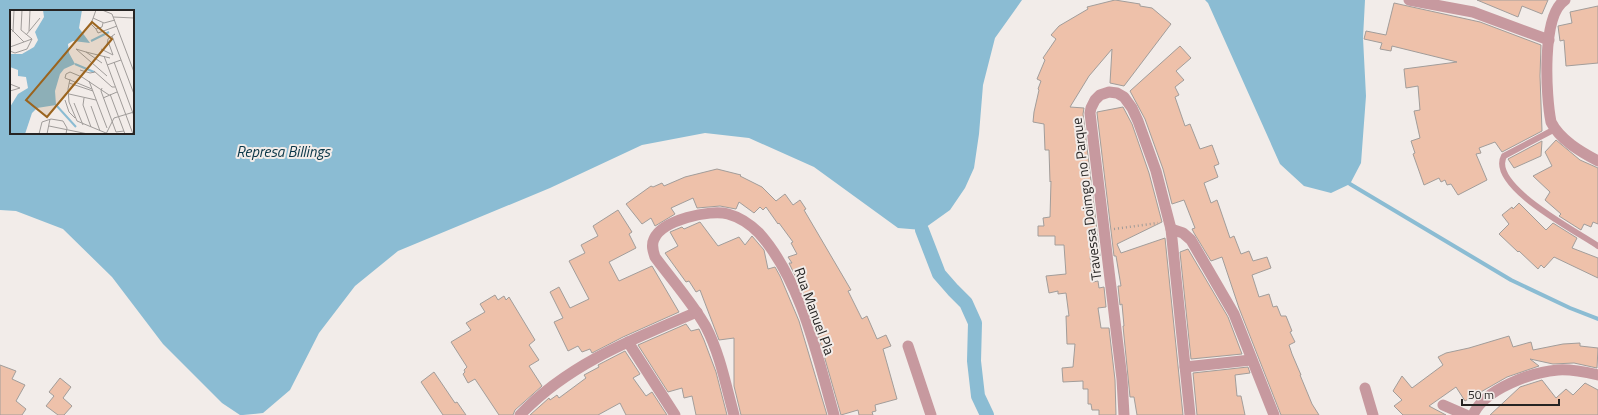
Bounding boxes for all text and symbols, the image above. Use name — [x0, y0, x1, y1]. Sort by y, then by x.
inset map — [10, 10, 134, 134]
street label: Travessa Doimgo no Parque — [1066, 117, 1106, 281]
water label: Represa Billings — [236, 140, 331, 163]
street label: Rua Manuel Pla — [789, 264, 841, 358]
scale bar — [1462, 381, 1559, 407]
text: 50 m — [1468, 385, 1494, 404]

